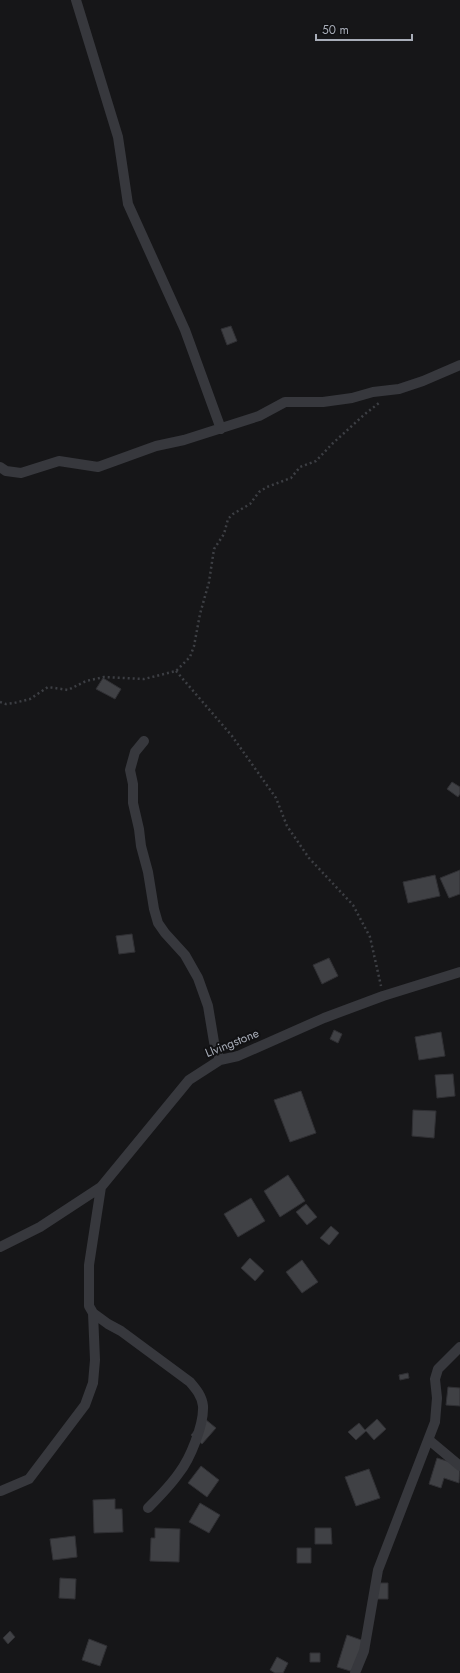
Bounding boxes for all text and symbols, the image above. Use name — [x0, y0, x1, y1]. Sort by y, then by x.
scale bar — [316, 16, 412, 42]
text: 50 m — [322, 21, 349, 39]
street label: LIvingstone — [202, 1024, 262, 1062]

